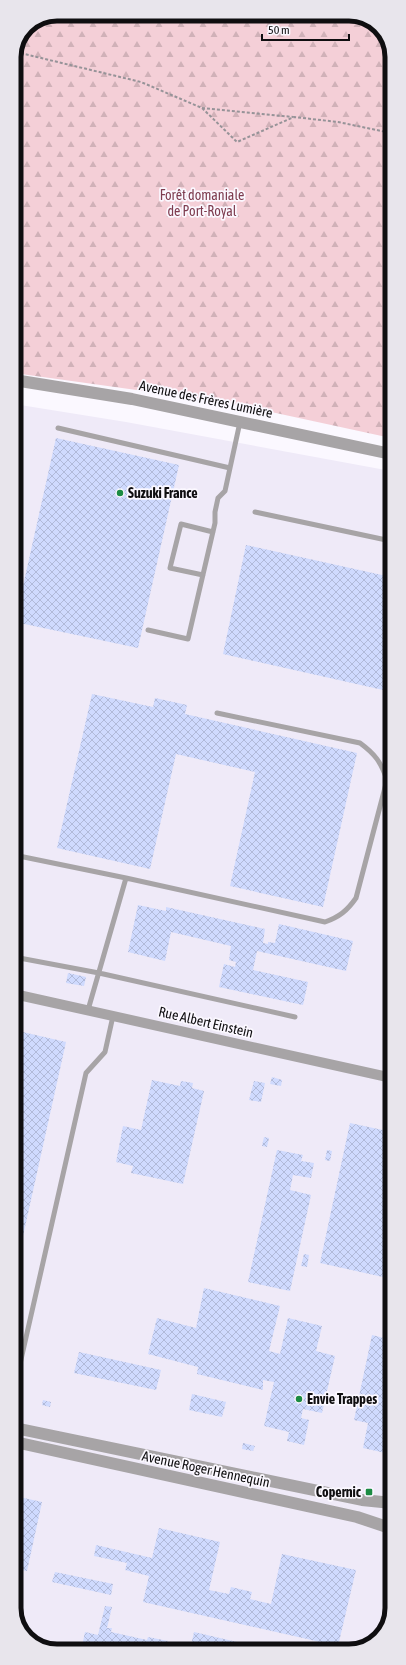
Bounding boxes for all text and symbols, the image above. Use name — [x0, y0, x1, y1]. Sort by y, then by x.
scale bar — [262, 16, 349, 42]
text: 50 m — [268, 23, 290, 37]
park label: Forêt domaniale de Port-Royal — [160, 187, 244, 219]
street label: Avenue des Frères Lumière — [138, 377, 274, 421]
place label: Suzuki France — [128, 485, 198, 501]
marker: Suzuki France — [115, 488, 125, 498]
street label: Rue Albert Einstein — [157, 1003, 255, 1041]
place label: Envie Trappes — [307, 1391, 377, 1407]
marker: Envie Trappes — [294, 1394, 304, 1404]
street label: Avenue Roger Hennequin — [141, 1448, 271, 1490]
place label: Copernic — [316, 1484, 362, 1500]
marker: Copernic — [364, 1487, 374, 1497]

